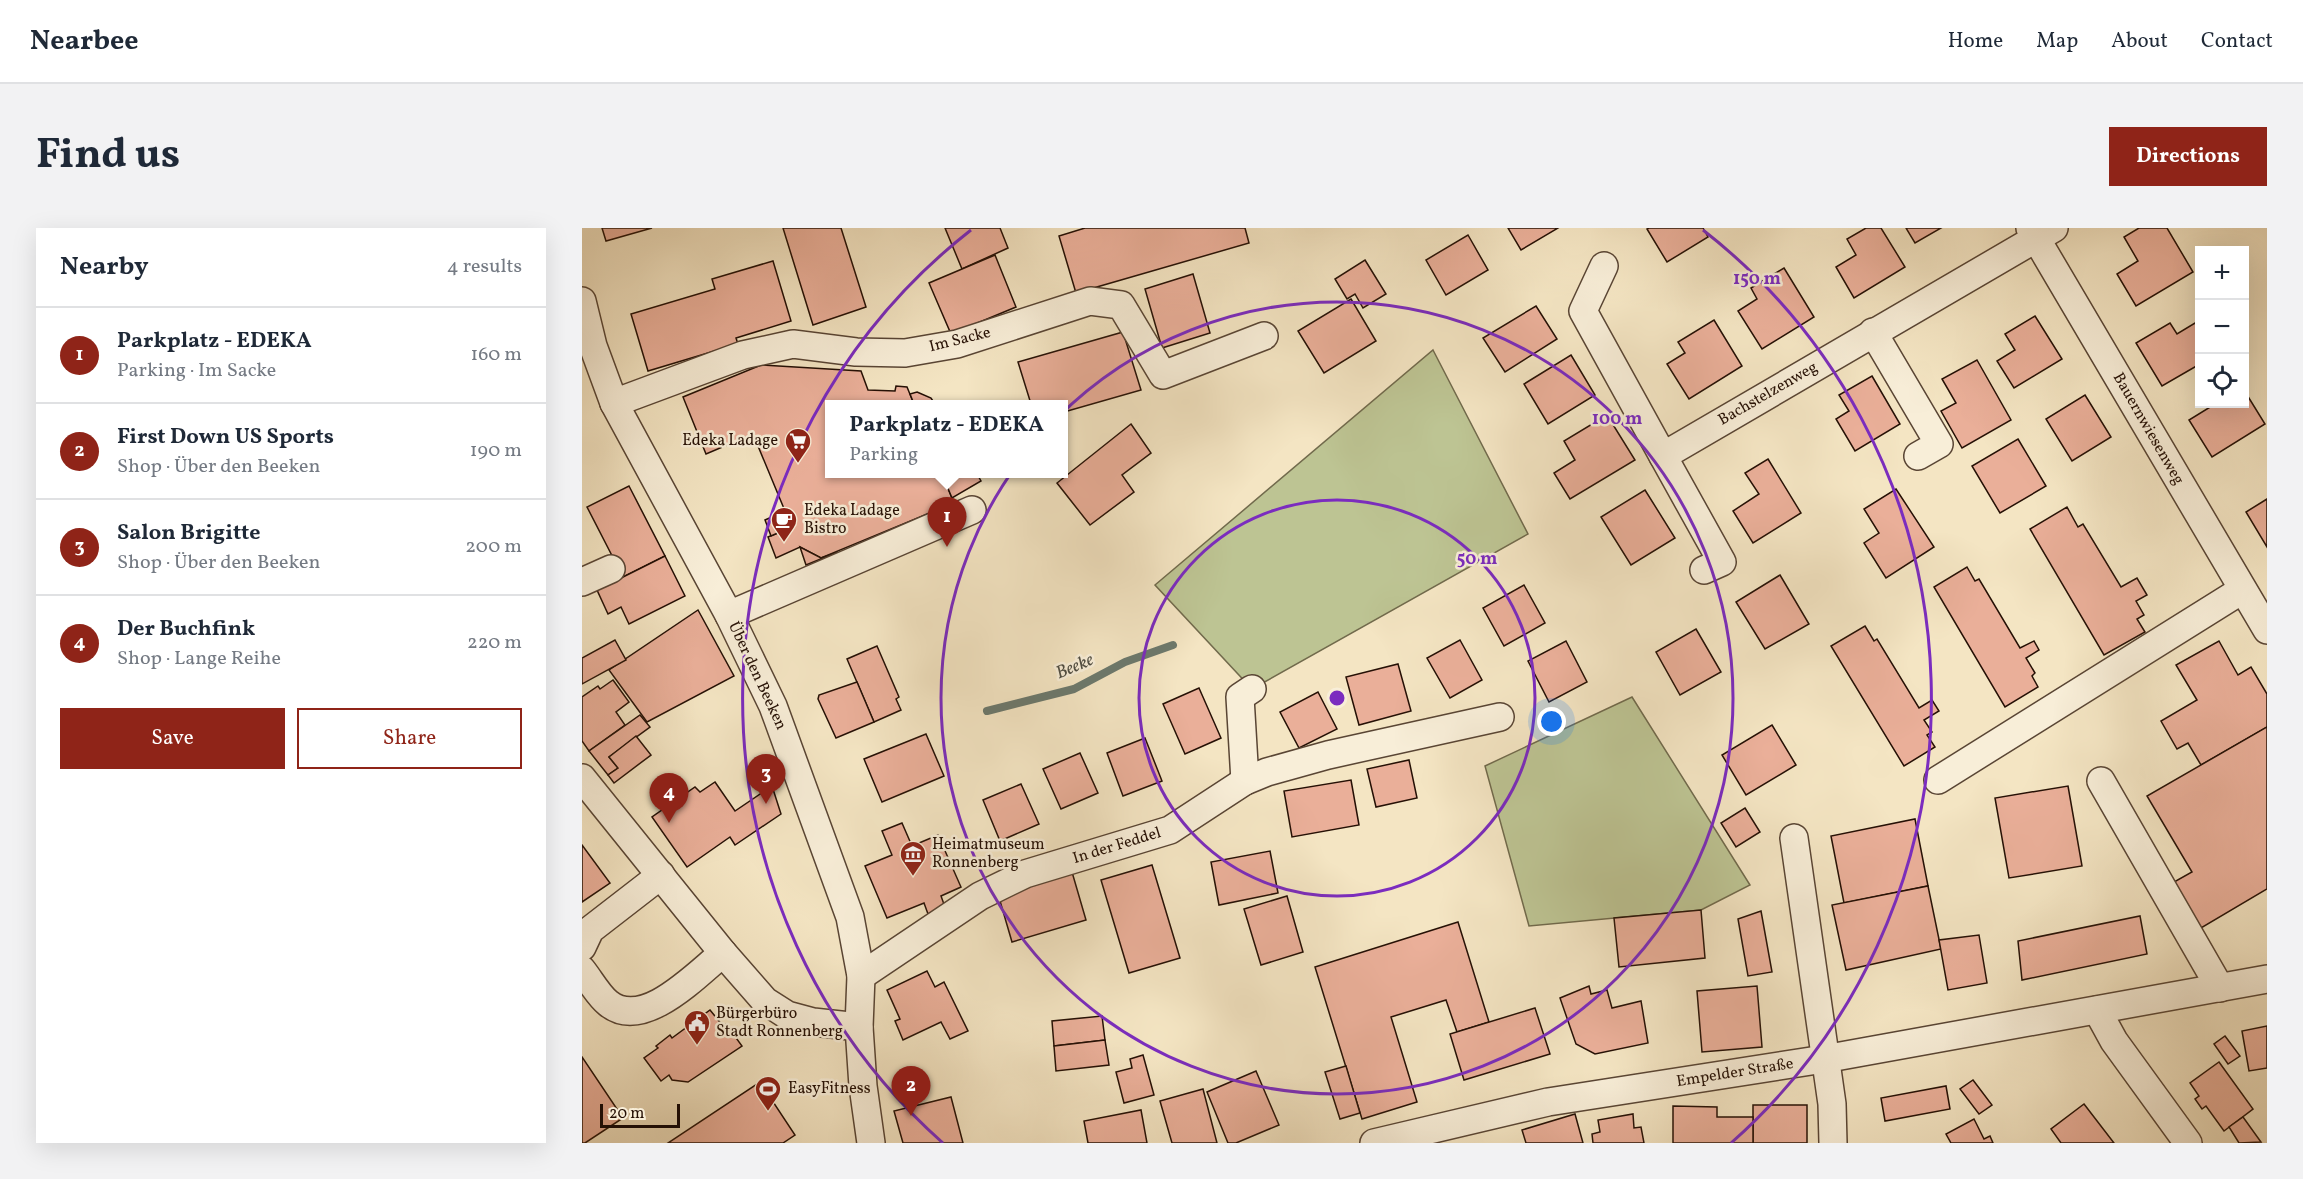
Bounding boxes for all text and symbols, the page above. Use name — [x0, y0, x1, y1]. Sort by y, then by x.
text: Nearbee — [30, 22, 139, 61]
text: Home — [1948, 27, 2003, 56]
text: Map — [2036, 27, 2078, 56]
text: About — [2111, 27, 2168, 56]
text: Contact — [2201, 27, 2273, 56]
text: Find us — [36, 127, 180, 186]
button: Directions — [2109, 127, 2267, 186]
map controls — [2195, 246, 2249, 408]
button: + — [2195, 246, 2249, 300]
text: Nearby — [60, 249, 149, 285]
text: 4 results — [447, 253, 522, 281]
text: 150 m — [1733, 267, 1781, 292]
button: − — [2195, 300, 2249, 354]
street label: Im Sacke — [927, 322, 993, 358]
text: Parkplatz - EDEKA — [117, 326, 312, 357]
text: 1 — [75, 341, 84, 369]
text: 160 m — [470, 341, 522, 369]
button: locate — [2195, 354, 2249, 408]
text: Parking · Im Sacke — [117, 357, 276, 385]
street label: Bachstelzenweg — [1714, 357, 1822, 431]
street label: Bauernwiesenweg — [2107, 369, 2189, 489]
popup — [825, 400, 1068, 478]
text: 100 m — [1592, 407, 1642, 432]
text: Parkplatz - EDEKA — [849, 410, 1044, 441]
text: First Down US Sports — [117, 422, 334, 453]
supermarket icon: Edeka Ladage — [783, 426, 813, 464]
place label: Edeka Ladage — [682, 430, 778, 452]
text: 2 — [74, 437, 85, 465]
text: 190 m — [470, 437, 522, 465]
text: Parking — [849, 441, 918, 469]
text: Shop · Über den Beeken — [117, 453, 320, 481]
pin: 1 — [928, 498, 967, 547]
place label: Edeka Ladage Bistro — [804, 500, 900, 540]
cafe icon: Edeka Ladage Bistro — [769, 505, 799, 543]
text: Salon Brigitte — [117, 518, 261, 549]
text: 3 — [74, 533, 85, 561]
text: 200 m — [465, 533, 522, 561]
text: 50 m — [1457, 547, 1497, 572]
text: Shop · Über den Beeken — [117, 549, 320, 577]
text: Der Buchfink — [117, 614, 255, 645]
street label: Über den Beeken — [722, 618, 792, 734]
text: 4 — [73, 629, 86, 657]
text: 220 m — [467, 629, 522, 657]
text: Shop · Lange Reihe — [117, 645, 281, 673]
water label: Beeke — [1052, 648, 1098, 686]
centre of rings — [1327, 688, 1347, 708]
your location — [1537, 707, 1566, 736]
button: Save — [60, 708, 285, 769]
button: Share — [297, 708, 522, 769]
pin: 3 — [746, 754, 786, 804]
pin: 4 — [650, 774, 688, 823]
street label: In der Feddel — [1070, 822, 1164, 870]
place label: Heimatmuseum Ronnenberg — [932, 834, 1045, 874]
museum icon: Heimatmuseum Ronnenberg — [898, 839, 928, 877]
place label: Bürgerbüro Stadt Ronnenberg — [716, 1003, 843, 1043]
public building icon: Bürgerbüro Stadt Ronnenberg — [682, 1008, 712, 1046]
street label: Empelder Straße — [1675, 1053, 1795, 1093]
pin: 2 — [892, 1066, 930, 1116]
sports icon: EasyFitness — [753, 1074, 783, 1112]
place label: EasyFitness — [788, 1078, 871, 1100]
scale bar — [600, 1101, 680, 1128]
text: 20 m — [609, 1103, 644, 1125]

